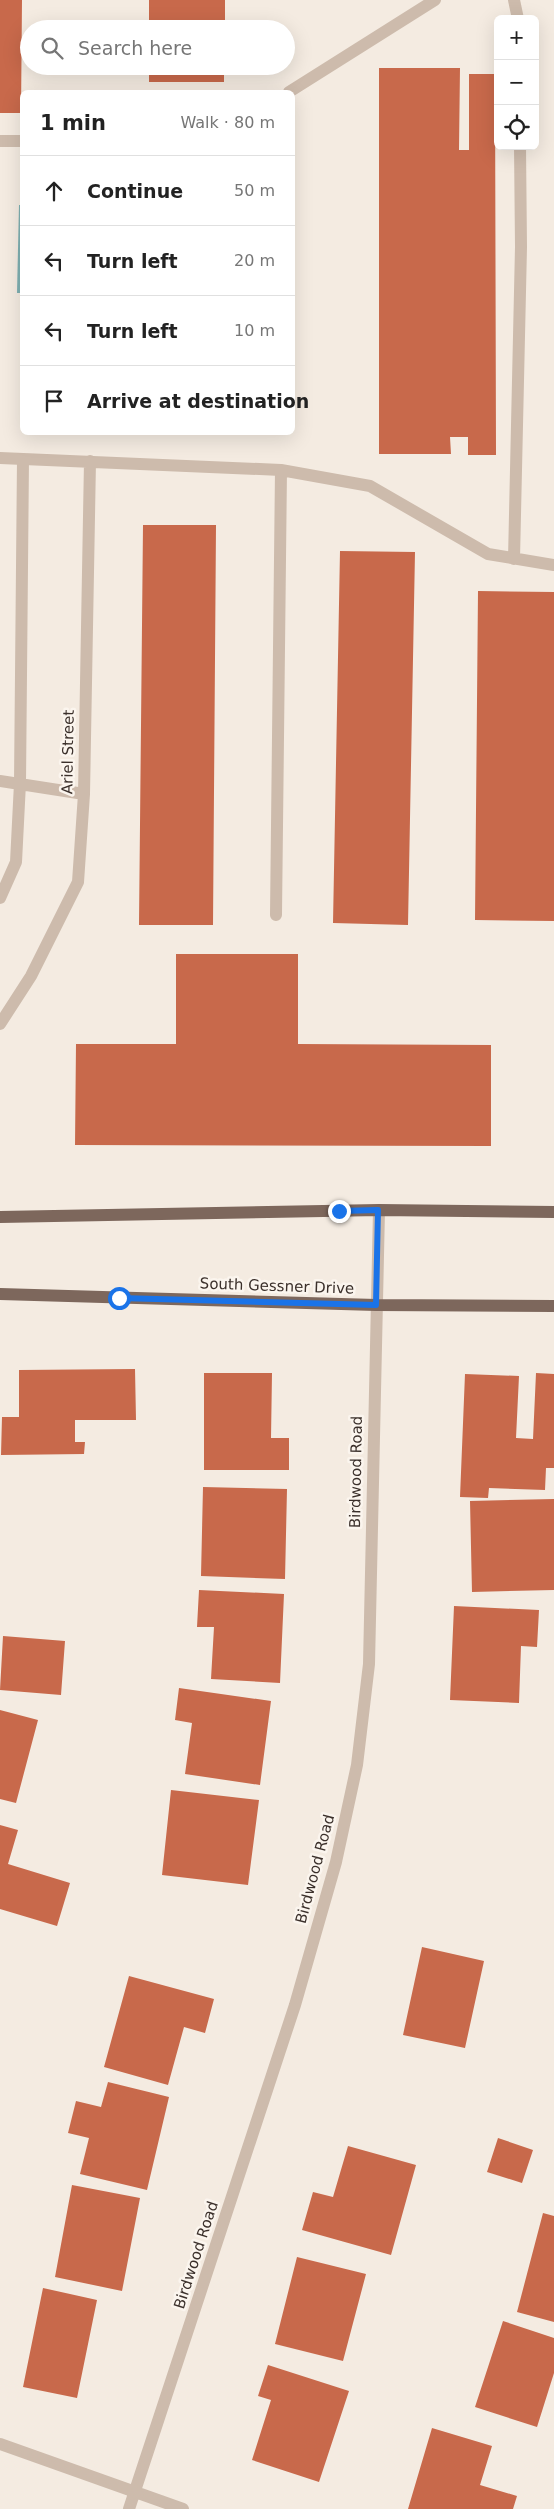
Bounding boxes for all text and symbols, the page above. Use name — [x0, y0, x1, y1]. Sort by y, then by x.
map controls — [494, 15, 539, 150]
button: + — [494, 15, 539, 60]
search box — [20, 20, 295, 75]
icon: search — [38, 34, 66, 62]
text: Search here — [78, 37, 192, 59]
button: − — [494, 60, 539, 105]
button: locate — [494, 105, 539, 150]
text: 1 min — [40, 111, 106, 135]
text: Walk · 80 m — [180, 113, 275, 132]
icon: ahead — [40, 177, 68, 205]
text: Continue — [87, 180, 183, 202]
text: 50 m — [234, 181, 275, 200]
icon: left — [40, 247, 68, 275]
text: Turn left — [87, 250, 178, 272]
text: 20 m — [234, 251, 275, 270]
icon: left — [40, 317, 68, 345]
text: Turn left — [87, 320, 178, 342]
text: 10 m — [234, 321, 275, 340]
icon: arrive — [40, 387, 68, 415]
text: Arrive at destination — [87, 390, 309, 412]
street label: Ariel Street — [58, 710, 78, 794]
route end — [328, 1200, 351, 1223]
street label: South Gessner Drive — [199, 1274, 355, 1298]
route start — [108, 1287, 131, 1310]
street label: Birdwood Road — [346, 1416, 366, 1528]
street label: Birdwood Road — [292, 1812, 338, 1926]
street label: Birdwood Road — [170, 2199, 222, 2311]

